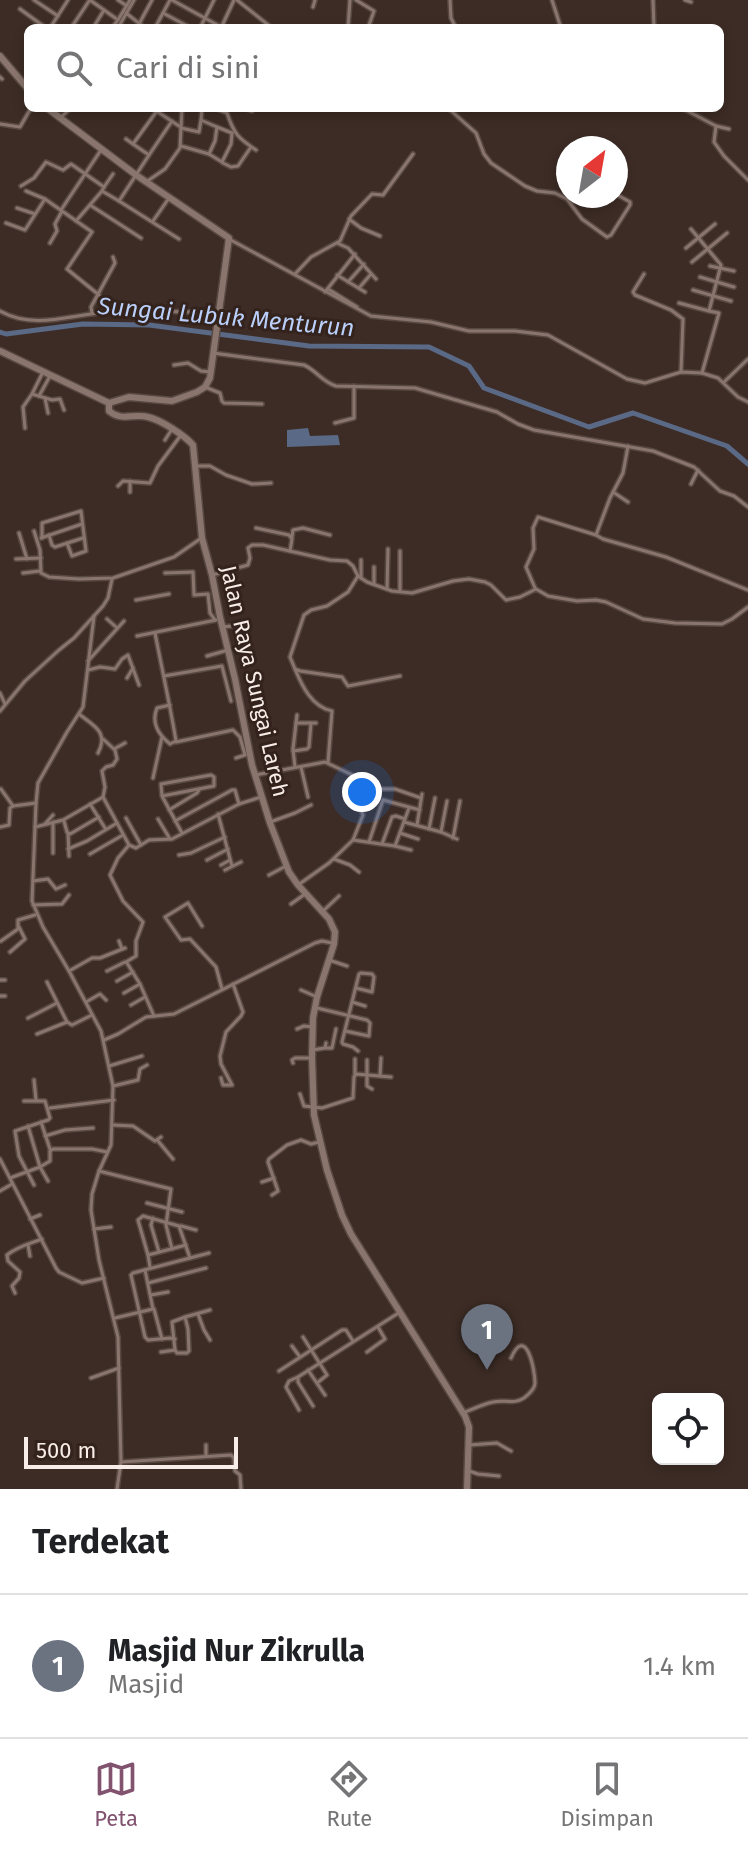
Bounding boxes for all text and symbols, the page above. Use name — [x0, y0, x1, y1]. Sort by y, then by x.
search box — [24, 24, 724, 112]
icon: search — [52, 46, 96, 90]
text: Cari di sini — [116, 50, 260, 86]
north arrow — [556, 136, 628, 208]
water label: Sungai Lubuk Menturun — [96, 292, 356, 342]
street label: Jalan Raya Sungai Lareh — [215, 563, 294, 799]
your location — [342, 772, 382, 812]
pin: 1 — [461, 1304, 513, 1370]
map controls — [652, 1393, 724, 1465]
button: locate — [652, 1393, 724, 1465]
scale bar — [24, 1433, 238, 1469]
text: 500 m — [36, 1437, 96, 1464]
text: Terdekat — [32, 1521, 169, 1562]
text: Masjid Nur Zikrulla — [108, 1633, 365, 1669]
text: 1 — [52, 1651, 64, 1682]
text: 1.4 km — [643, 1651, 716, 1682]
text: Masjid — [108, 1669, 184, 1700]
tab: Peta — [94, 1757, 138, 1832]
tab: Rute — [326, 1757, 372, 1832]
tab: Disimpan — [560, 1757, 654, 1832]

